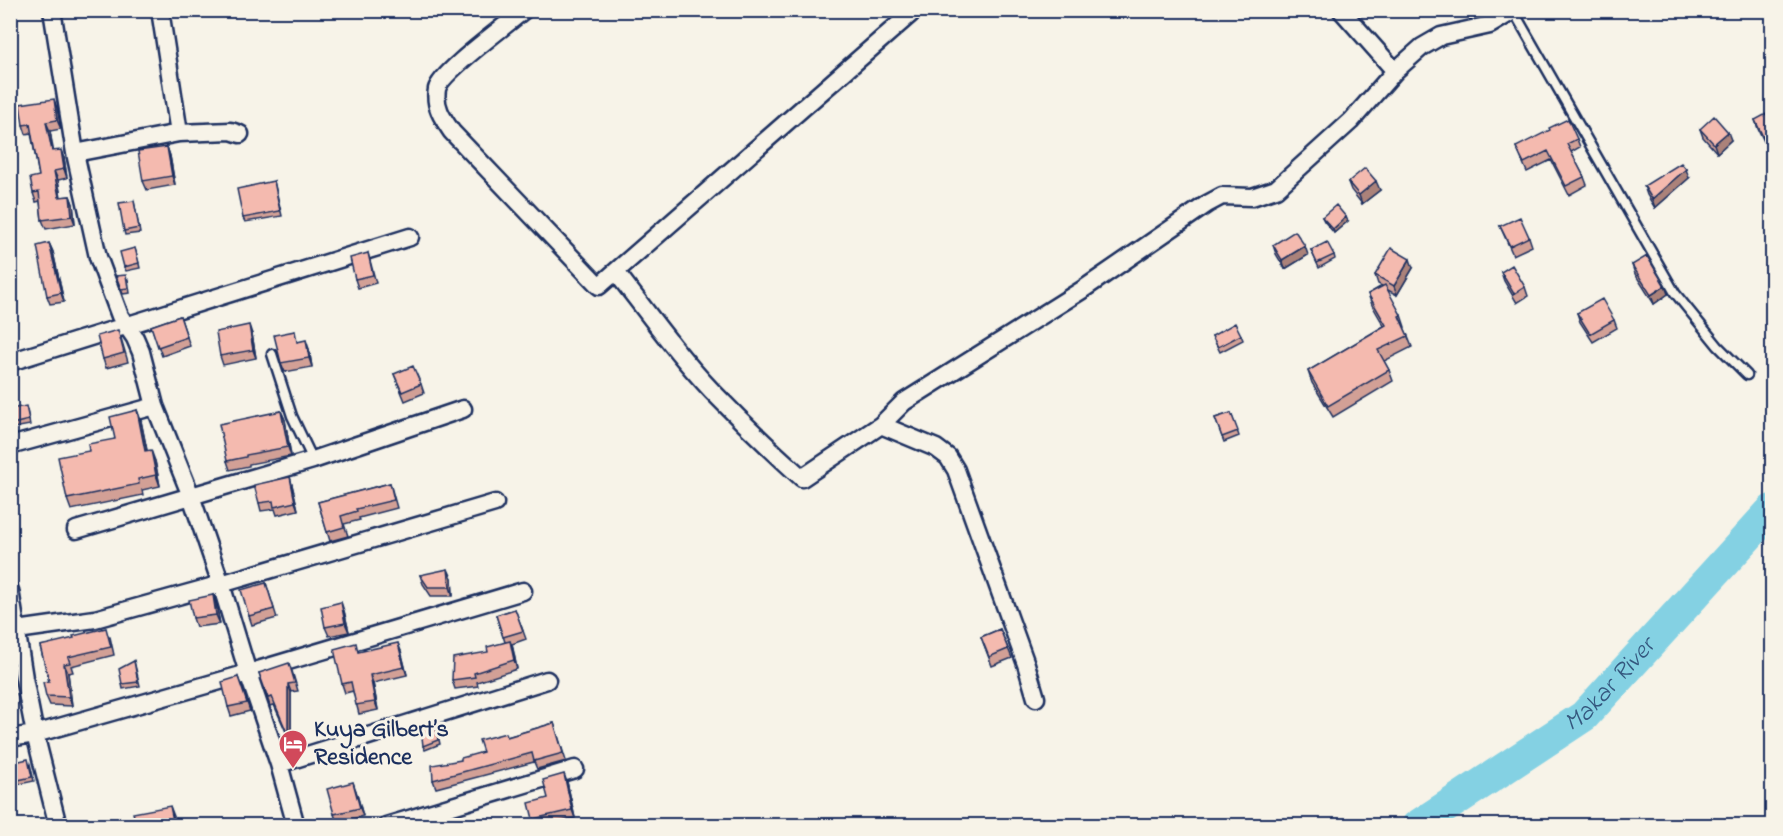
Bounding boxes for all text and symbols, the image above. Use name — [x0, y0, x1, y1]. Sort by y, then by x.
water label: Makar River — [1557, 627, 1667, 743]
place label: Kuya Gilbert’s Residence — [314, 713, 449, 776]
hotel icon: Kuya Gilbert’s Residence — [277, 728, 309, 770]

